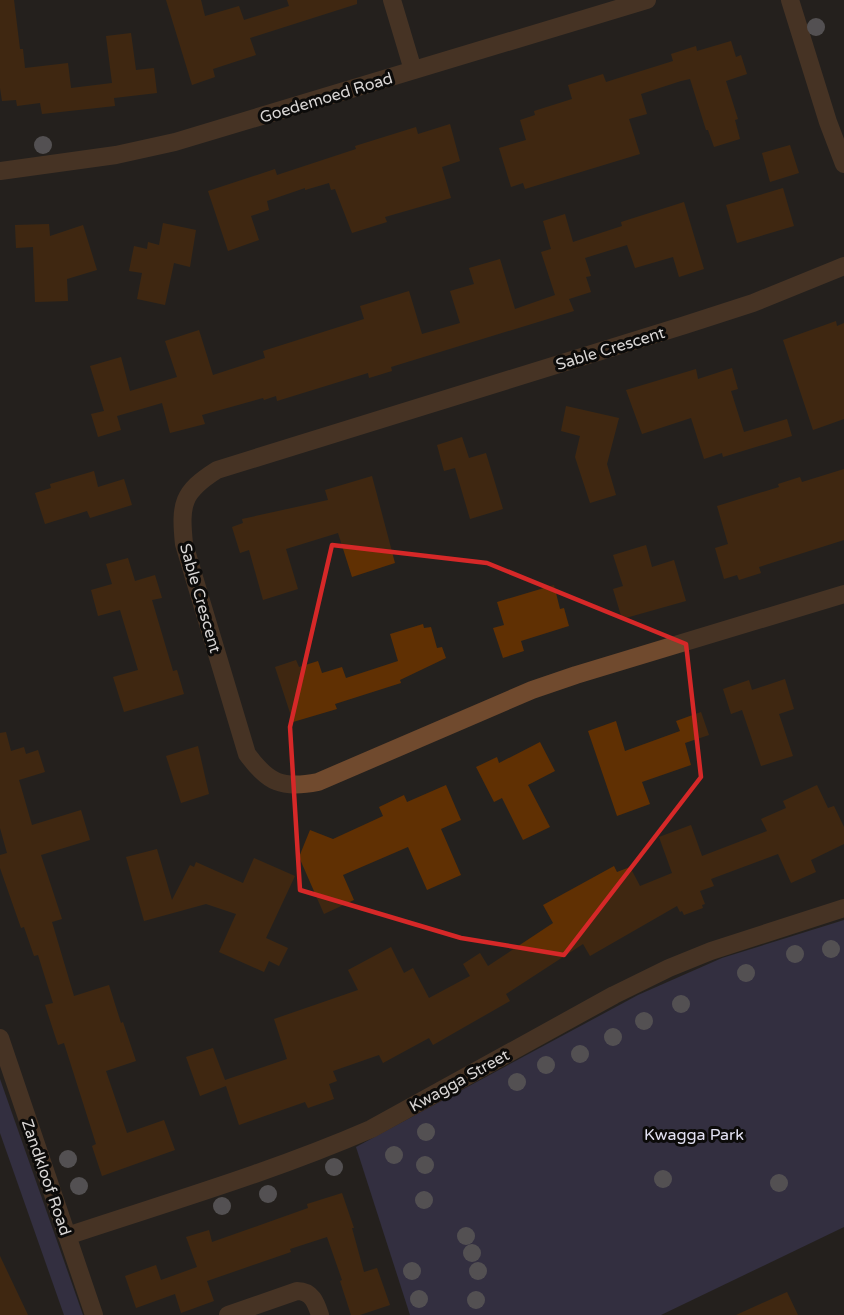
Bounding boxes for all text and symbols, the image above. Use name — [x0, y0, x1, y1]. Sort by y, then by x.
street label: Goedemoed Road — [257, 68, 395, 128]
street label: Sable Crescent — [553, 323, 667, 375]
street label: Sable Crescent — [175, 541, 225, 655]
street label: Kwagga Street — [406, 1045, 513, 1117]
street label: Zandkloof Road — [17, 1117, 75, 1238]
park label: Kwagga Park — [644, 1125, 744, 1145]

